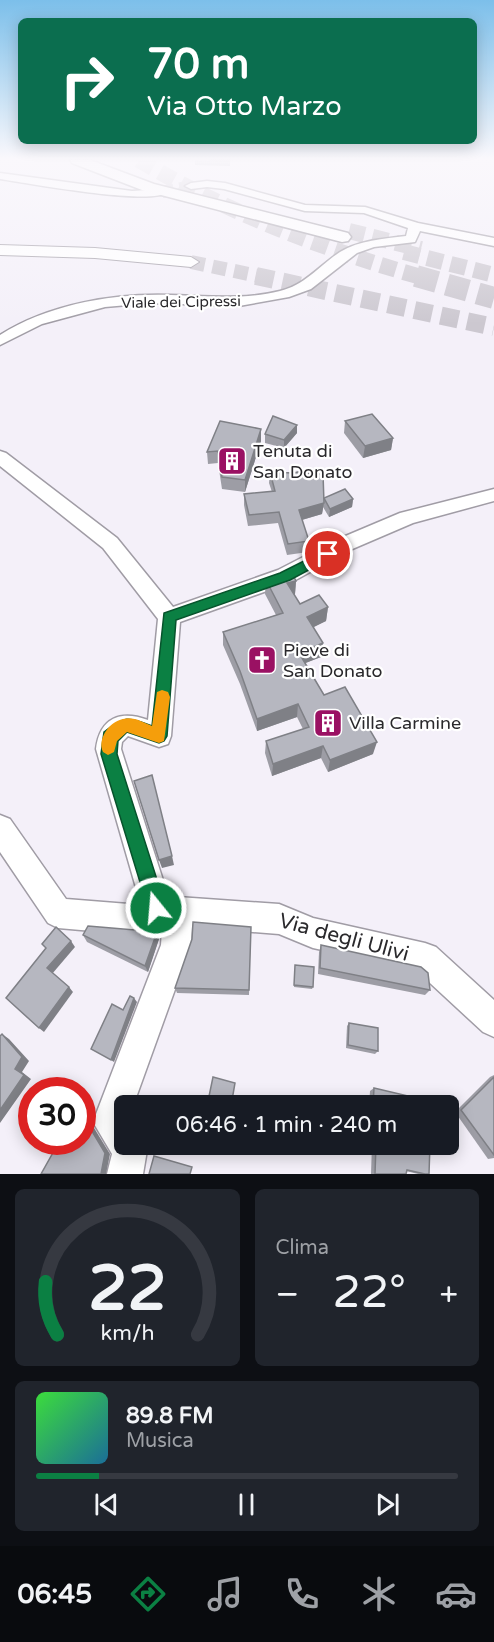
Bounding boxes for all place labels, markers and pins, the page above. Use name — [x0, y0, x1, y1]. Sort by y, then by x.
place label: Tenuta di San Donato — [253, 440, 353, 483]
building icon: Tenuta di San Donato — [216, 445, 248, 477]
pin — [302, 528, 353, 579]
place label: Pieve di San Donato — [283, 639, 383, 682]
church icon: Pieve di San Donato — [246, 644, 278, 676]
building icon: Villa Carmine — [312, 707, 344, 739]
place label: Villa Carmine — [349, 712, 461, 734]

